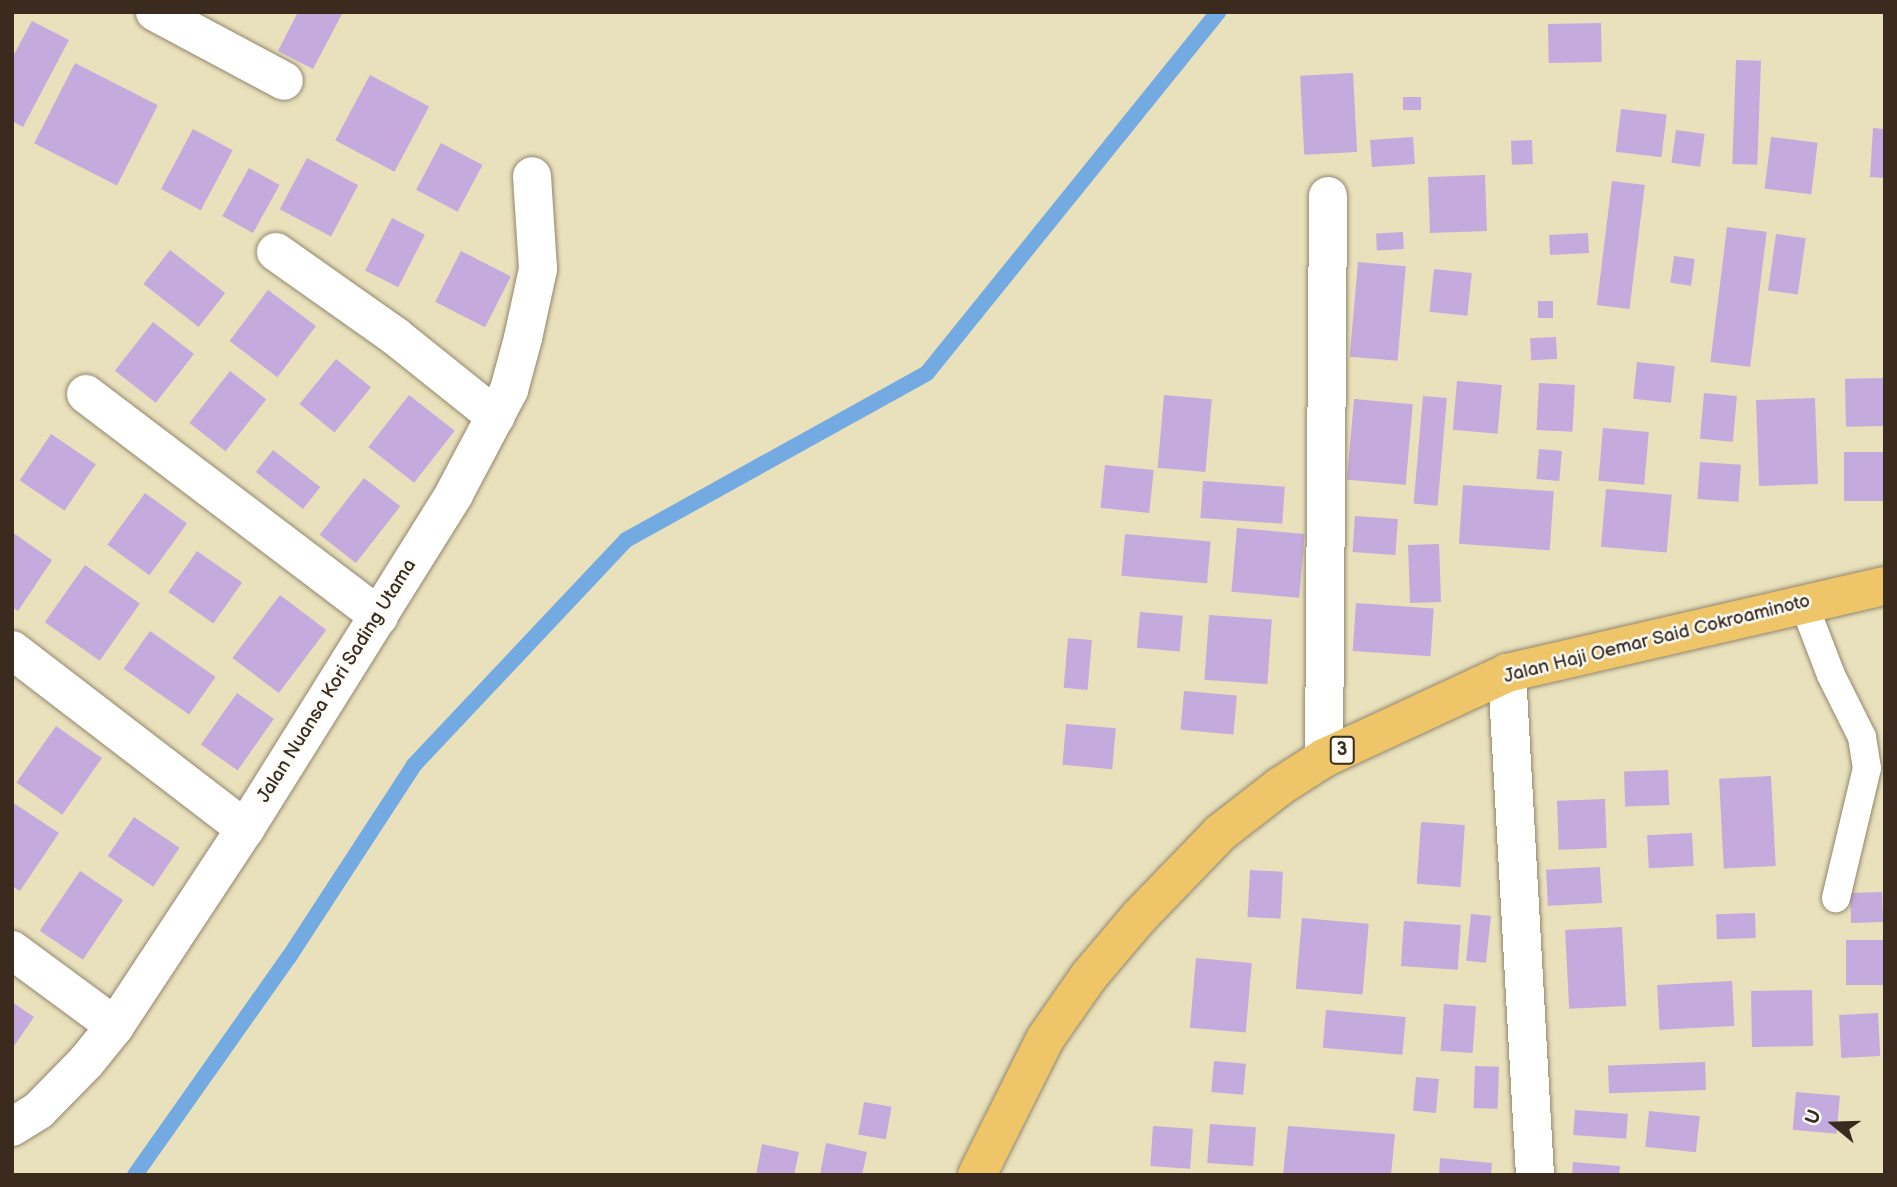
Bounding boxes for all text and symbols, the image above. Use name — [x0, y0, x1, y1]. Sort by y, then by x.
street label: Jalan Nuansa Kori Sading Utama — [252, 555, 422, 807]
street label: Jalan Haji Oemar Said Cokroaminoto — [1501, 590, 1813, 688]
road number: 3 — [1328, 736, 1356, 764]
north arrow — [1799, 1089, 1869, 1159]
text: U — [1801, 1107, 1827, 1127]

